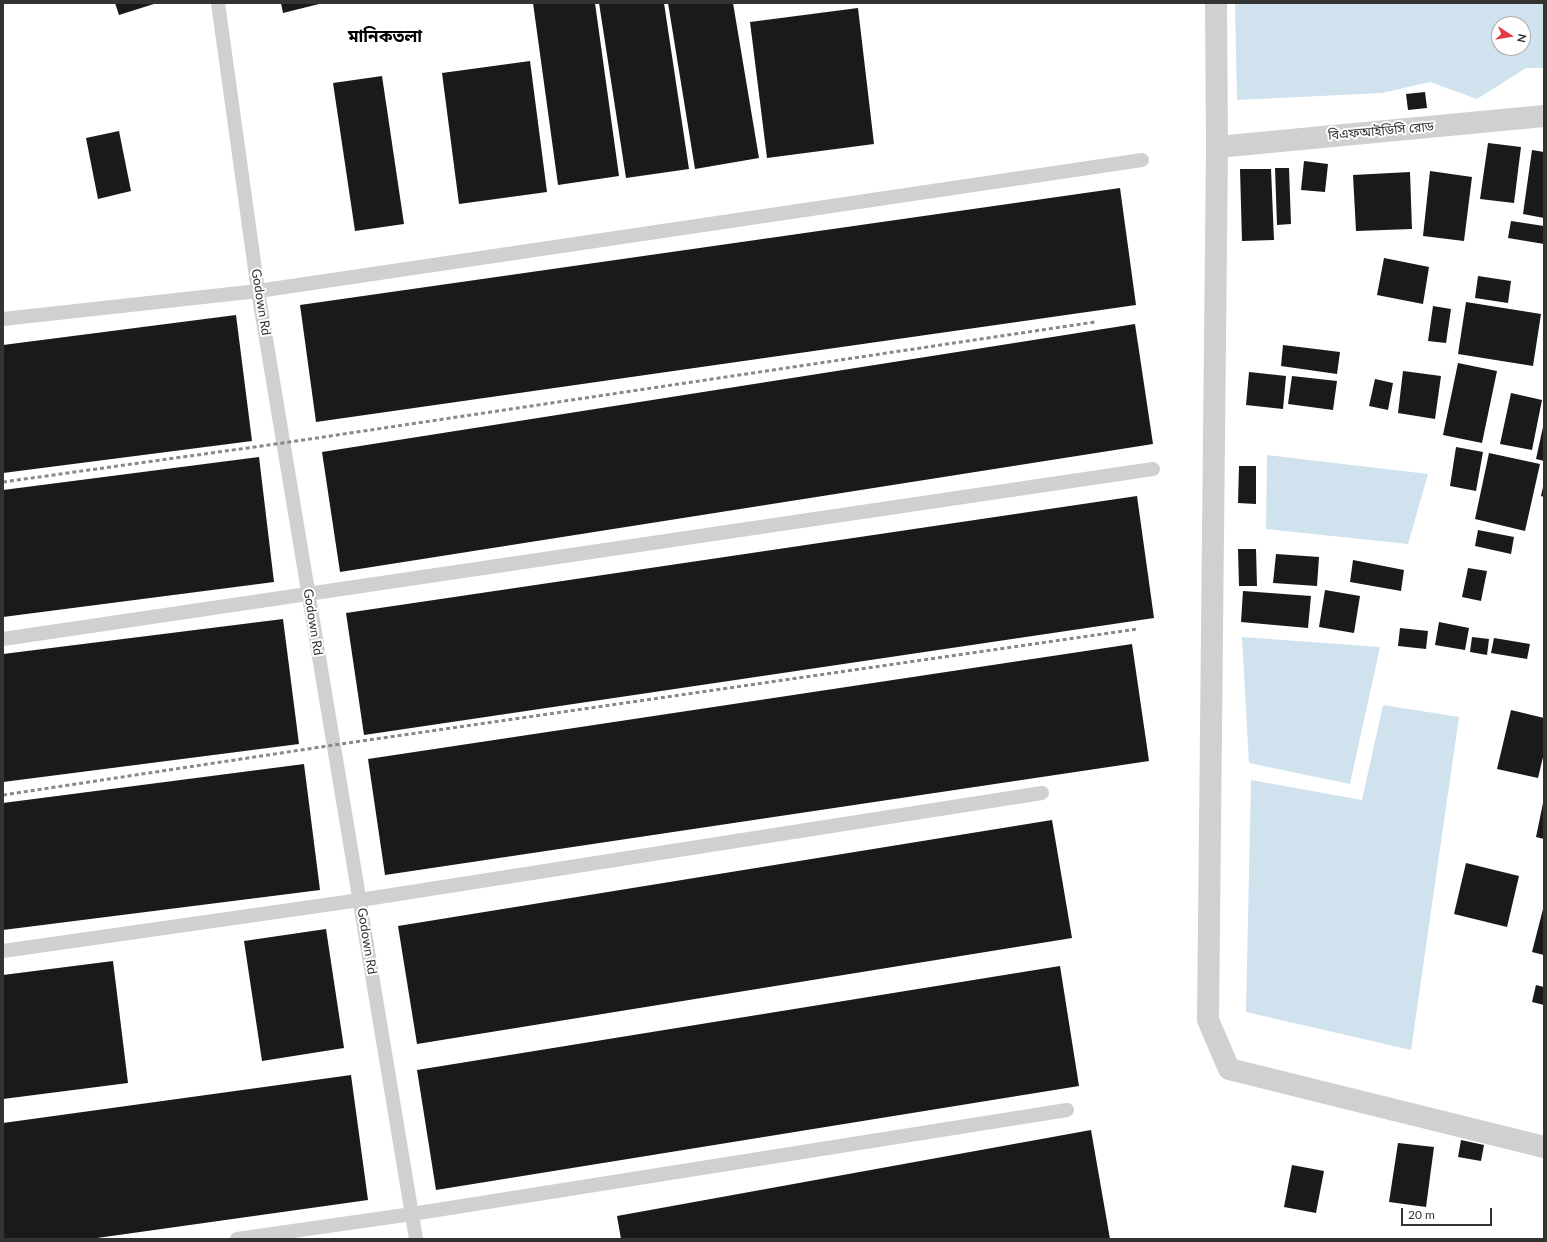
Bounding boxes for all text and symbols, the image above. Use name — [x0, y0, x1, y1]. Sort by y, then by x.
north arrow — [1491, 16, 1531, 56]
district label: মানিকতলা — [348, 27, 422, 47]
text: N — [1515, 33, 1529, 44]
street label: বিএফআইডিসি রোড — [1327, 119, 1435, 143]
street label: Godown Rd — [248, 268, 274, 336]
street label: Godown Rd — [300, 588, 326, 656]
street label: Godown Rd — [354, 907, 380, 975]
scale bar — [1403, 1200, 1494, 1226]
text: 20 m — [1408, 1207, 1435, 1222]

